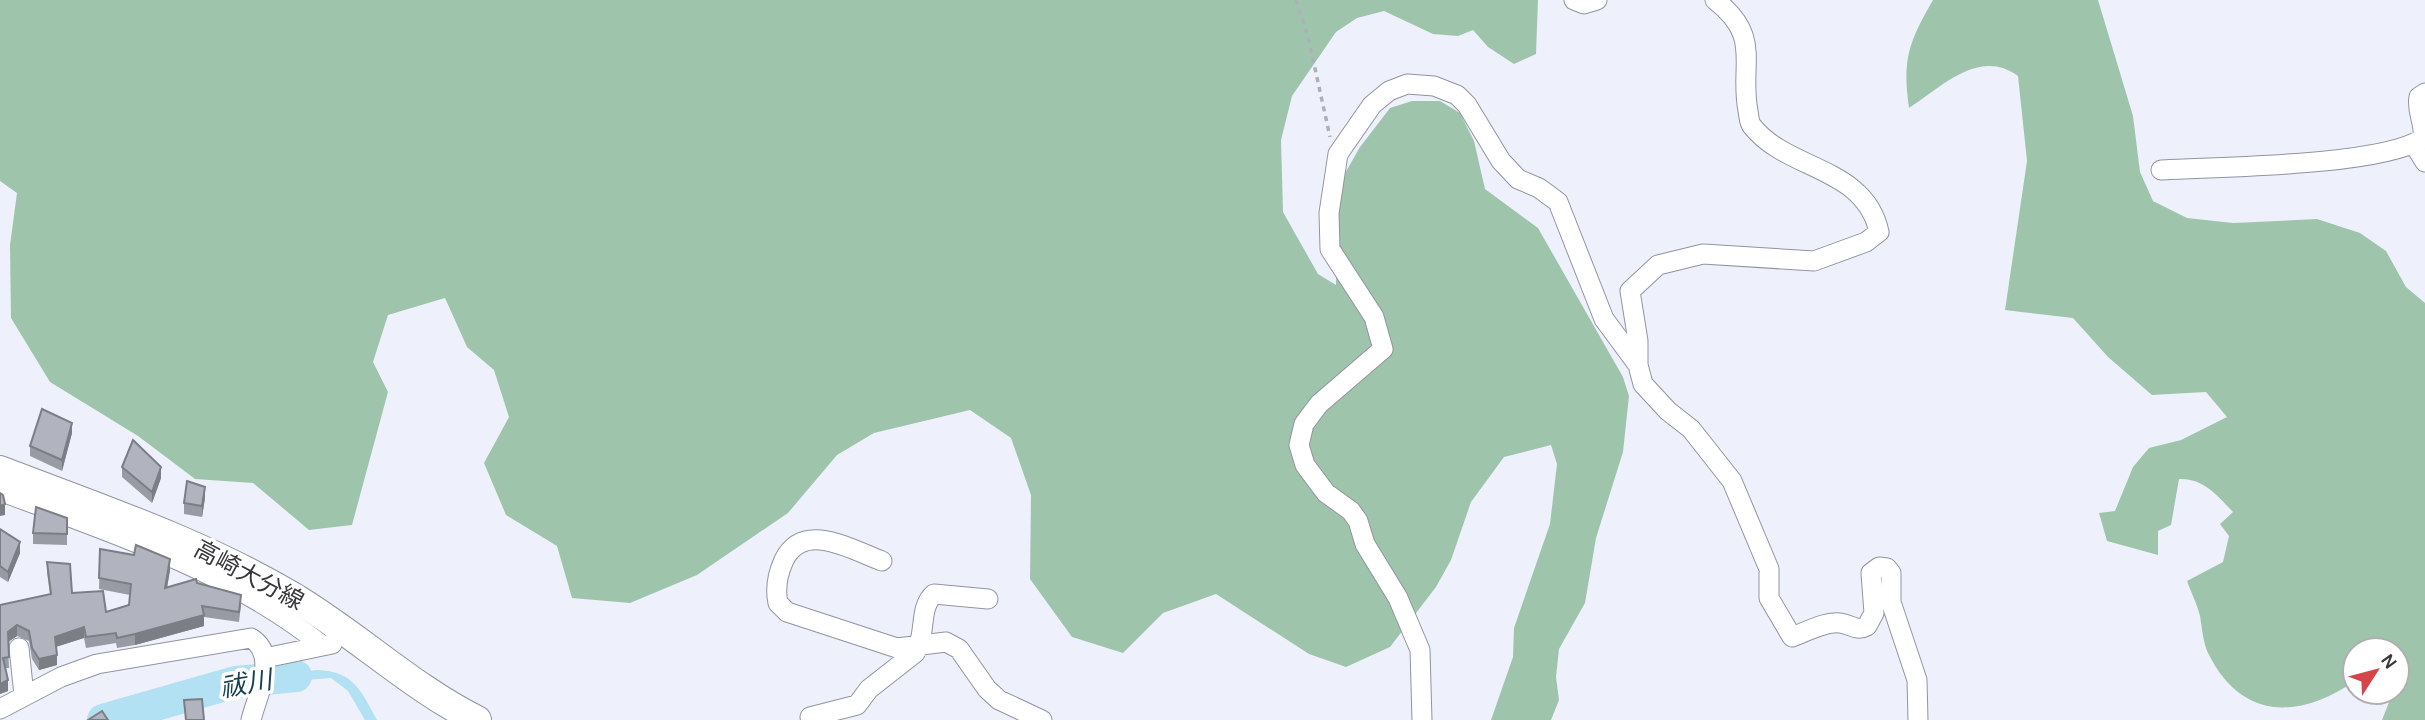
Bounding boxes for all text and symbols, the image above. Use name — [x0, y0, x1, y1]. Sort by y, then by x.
street label: 高崎大分線 — [189, 534, 309, 616]
north arrow — [2341, 636, 2411, 706]
text: N — [2376, 650, 2402, 674]
water label: 祓川 — [218, 664, 277, 704]

